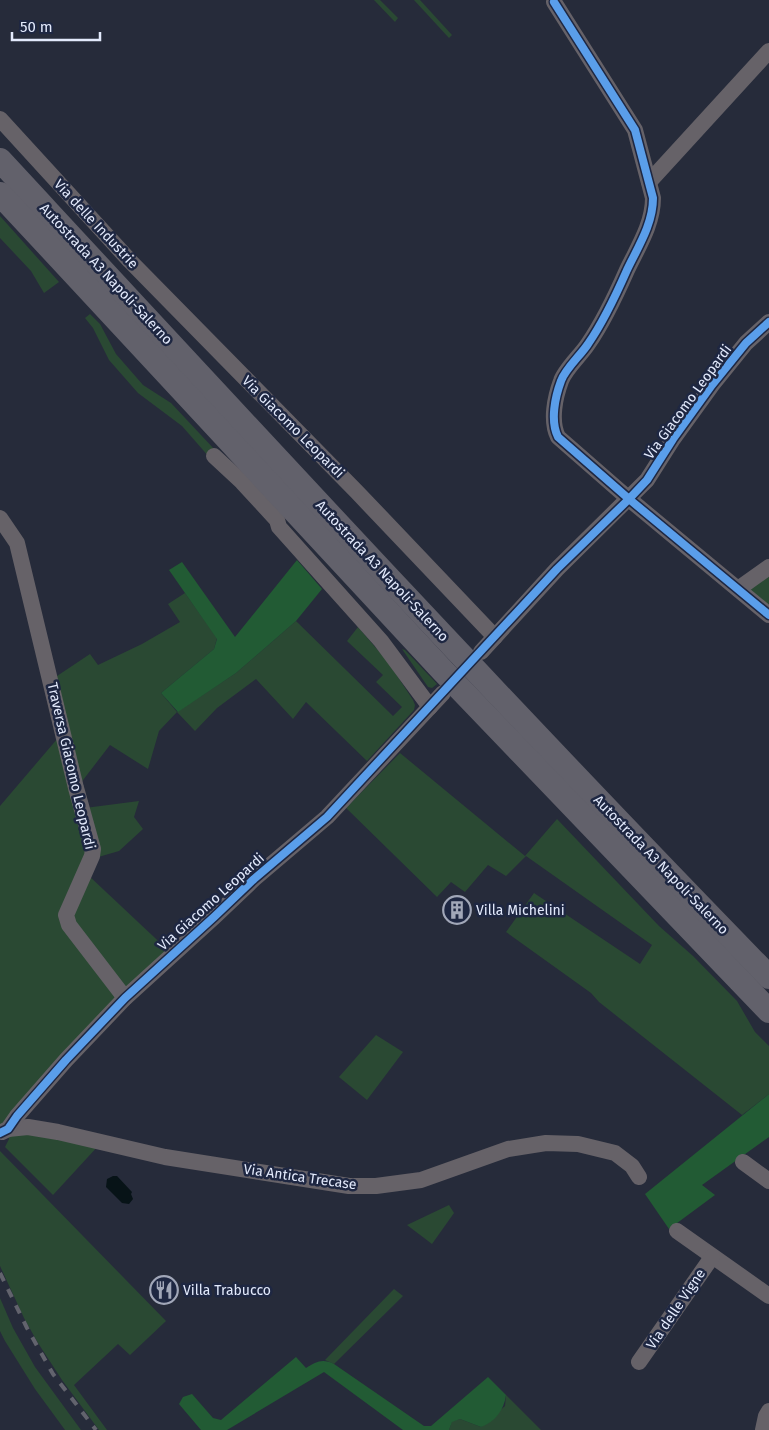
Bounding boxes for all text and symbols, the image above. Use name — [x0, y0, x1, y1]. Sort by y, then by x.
scale bar — [12, 10, 100, 42]
text: 50 m — [20, 18, 53, 36]
street label: Via delle Industrie — [50, 176, 142, 272]
street label: Autostrada A3 Napoli-Salerno — [36, 200, 176, 348]
street label: Via Giacomo Leopardi — [641, 341, 735, 463]
street label: Via Giacomo Leopardi — [238, 372, 348, 482]
street label: Autostrada A3 Napoli-Salerno — [312, 497, 452, 645]
street label: Traversa Giacomo Leopardi — [43, 681, 99, 851]
street label: Autostrada A3 Napoli-Salerno — [590, 792, 732, 938]
street label: Via Giacomo Leopardi — [154, 850, 268, 954]
building icon: Villa Michelini — [442, 895, 472, 925]
place label: Villa Michelini — [476, 902, 565, 919]
street label: Via Antica Trecase — [242, 1161, 358, 1193]
street label: Via delle Vigne — [643, 1266, 709, 1352]
restaurant icon: Villa Trabucco — [149, 1275, 179, 1305]
place label: Villa Trabucco — [183, 1282, 271, 1299]

